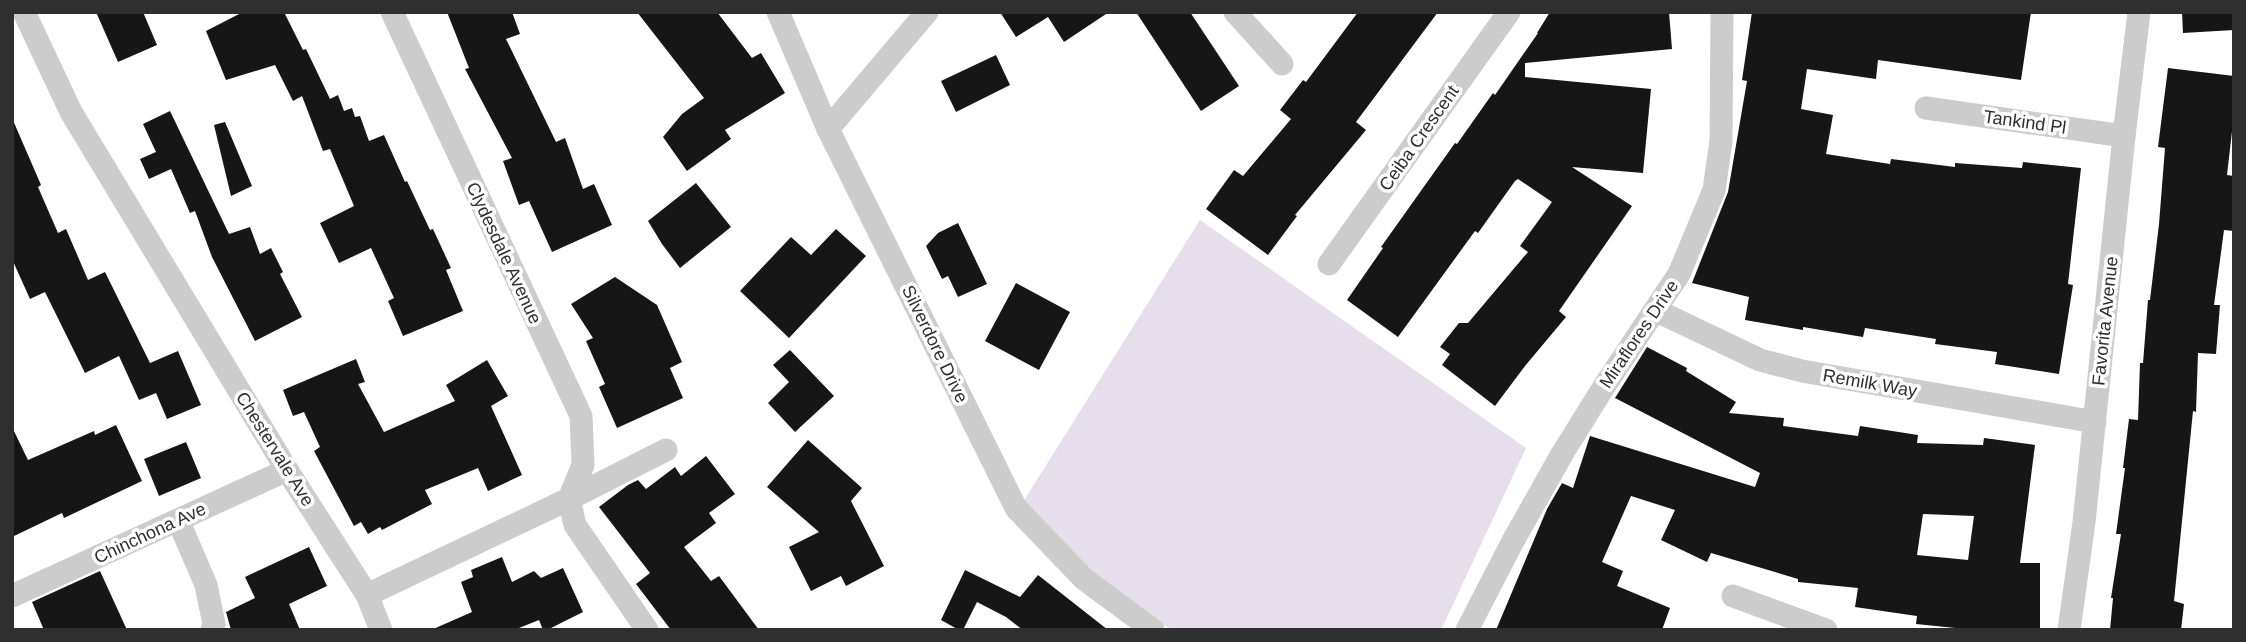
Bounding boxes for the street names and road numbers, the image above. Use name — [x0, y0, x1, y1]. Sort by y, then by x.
street label: Ceiba Crescent — [1375, 81, 1463, 195]
street label: Tankind Pl — [1982, 106, 2068, 138]
street label: Clydesdale Avenue — [462, 179, 546, 327]
street label: Favorita Avenue — [2088, 255, 2122, 387]
street label: Miraflores Drive — [1595, 276, 1683, 392]
street label: Silverdore Drive — [898, 282, 972, 406]
street label: Remilk Way — [1821, 365, 1919, 401]
street label: Chestervale Ave — [232, 388, 318, 510]
street label: Chinchona Ave — [91, 498, 209, 568]

